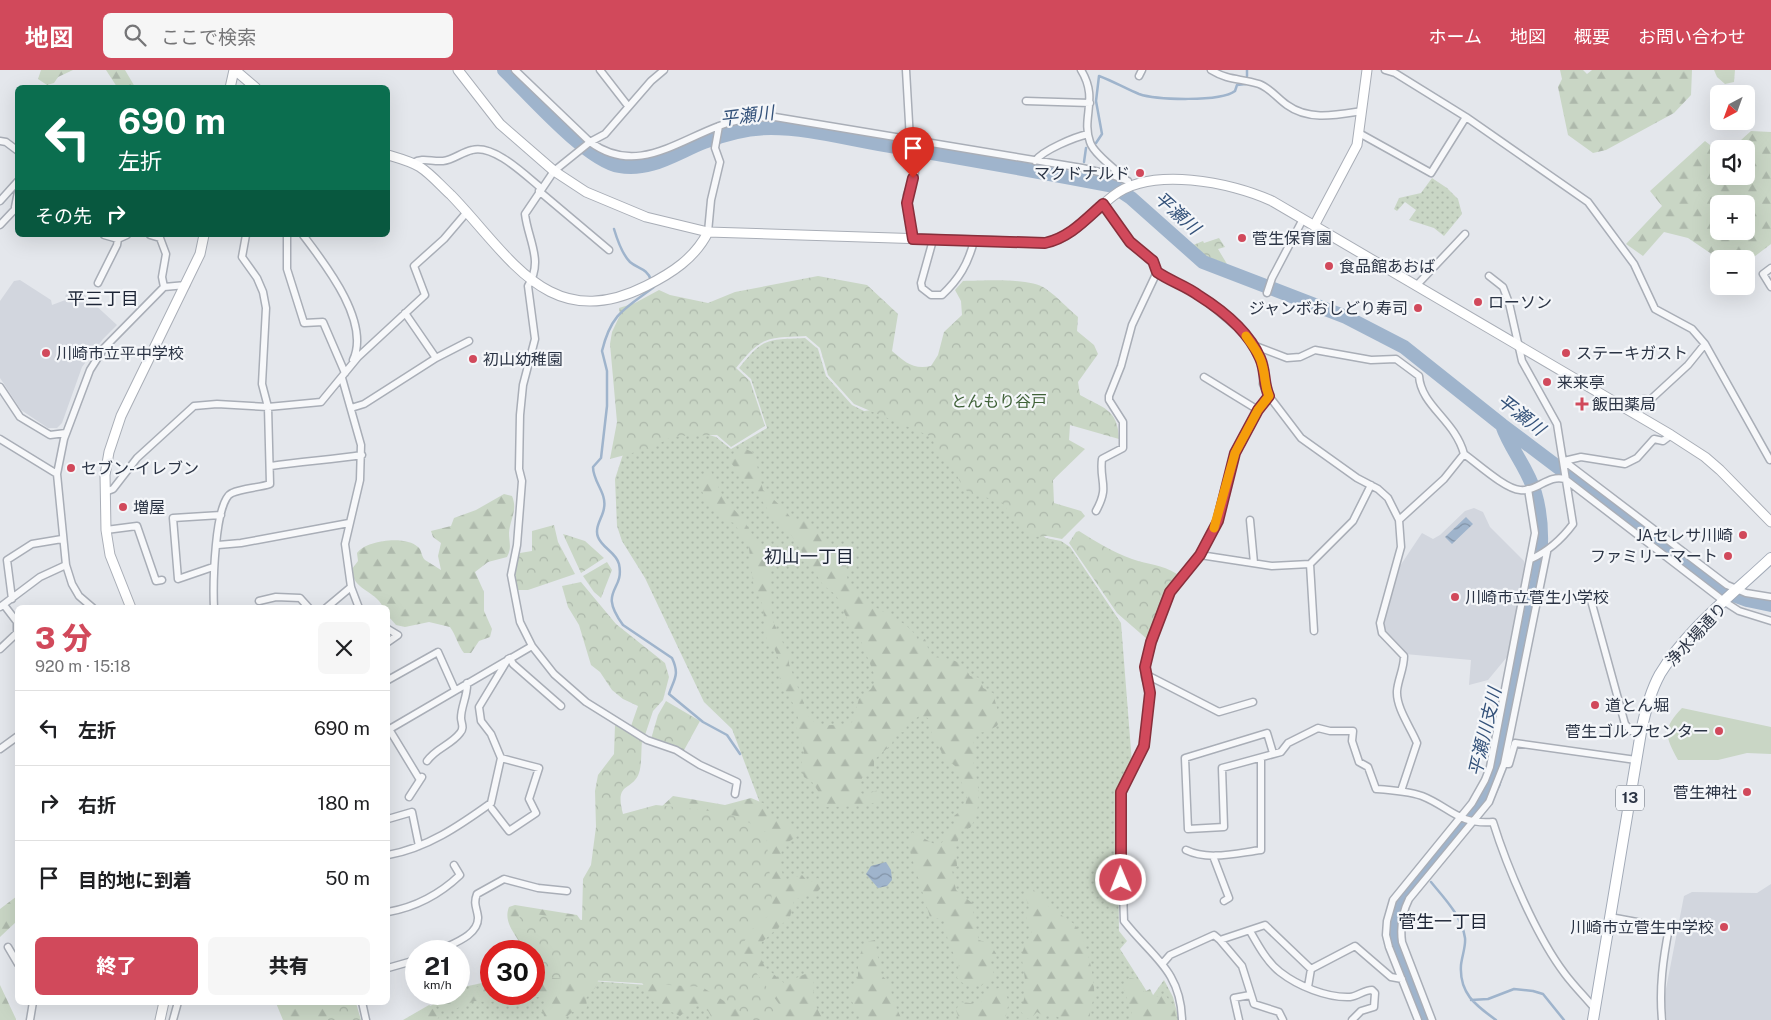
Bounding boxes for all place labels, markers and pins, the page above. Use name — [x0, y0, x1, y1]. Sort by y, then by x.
pin — [892, 127, 934, 178]
place label: マクドナルド — [1034, 164, 1130, 183]
marker: マクドナルド — [1134, 167, 1146, 179]
place label: 菅生保育園 — [1252, 229, 1332, 248]
marker: 菅生保育園 — [1236, 232, 1248, 244]
place label: 食品館あおば — [1339, 257, 1435, 276]
marker: 食品館あおば — [1323, 260, 1335, 272]
place label: ローソン — [1488, 293, 1552, 312]
marker: ローソン — [1472, 296, 1484, 308]
place label: ジャンボおしどり寿司 — [1249, 299, 1408, 318]
marker: ジャンボおしどり寿司 — [1412, 302, 1424, 314]
place label: 川崎市立平中学校 — [56, 344, 184, 363]
place label: ステーキガスト — [1576, 344, 1688, 363]
marker: 川崎市立平中学校 — [40, 347, 52, 359]
marker: ステーキガスト — [1560, 347, 1572, 359]
place label: 初山幼稚園 — [483, 350, 563, 369]
marker: 初山幼稚園 — [467, 353, 479, 365]
place label: 来来亭 — [1557, 373, 1605, 392]
marker: 来来亭 — [1541, 376, 1553, 388]
place label: 飯田薬局 — [1592, 395, 1656, 414]
marker: 飯田薬局 — [1576, 398, 1588, 410]
place label: セブン-イレブン — [81, 459, 199, 478]
marker: セブン-イレブン — [65, 462, 77, 474]
place label: 増屋 — [133, 498, 165, 517]
marker: 増屋 — [117, 501, 129, 513]
place label: JAセレサ川崎 — [1636, 526, 1733, 545]
marker: JAセレサ川崎 — [1737, 529, 1749, 541]
place label: ファミリーマート — [1590, 547, 1718, 566]
marker: ファミリーマート — [1722, 550, 1734, 562]
place label: 川崎市立菅生小学校 — [1465, 588, 1609, 607]
marker: 川崎市立菅生小学校 — [1449, 591, 1461, 603]
place label: 道とん堀 — [1605, 696, 1669, 715]
marker: 道とん堀 — [1589, 699, 1601, 711]
place label: 菅生ゴルフセンター — [1565, 722, 1709, 741]
marker: 菅生ゴルフセンター — [1713, 725, 1725, 737]
place label: 菅生神社 — [1673, 783, 1737, 802]
marker: 菅生神社 — [1741, 786, 1753, 798]
place label: 川崎市立菅生中学校 — [1570, 918, 1714, 937]
marker: 川崎市立菅生中学校 — [1718, 921, 1730, 933]

